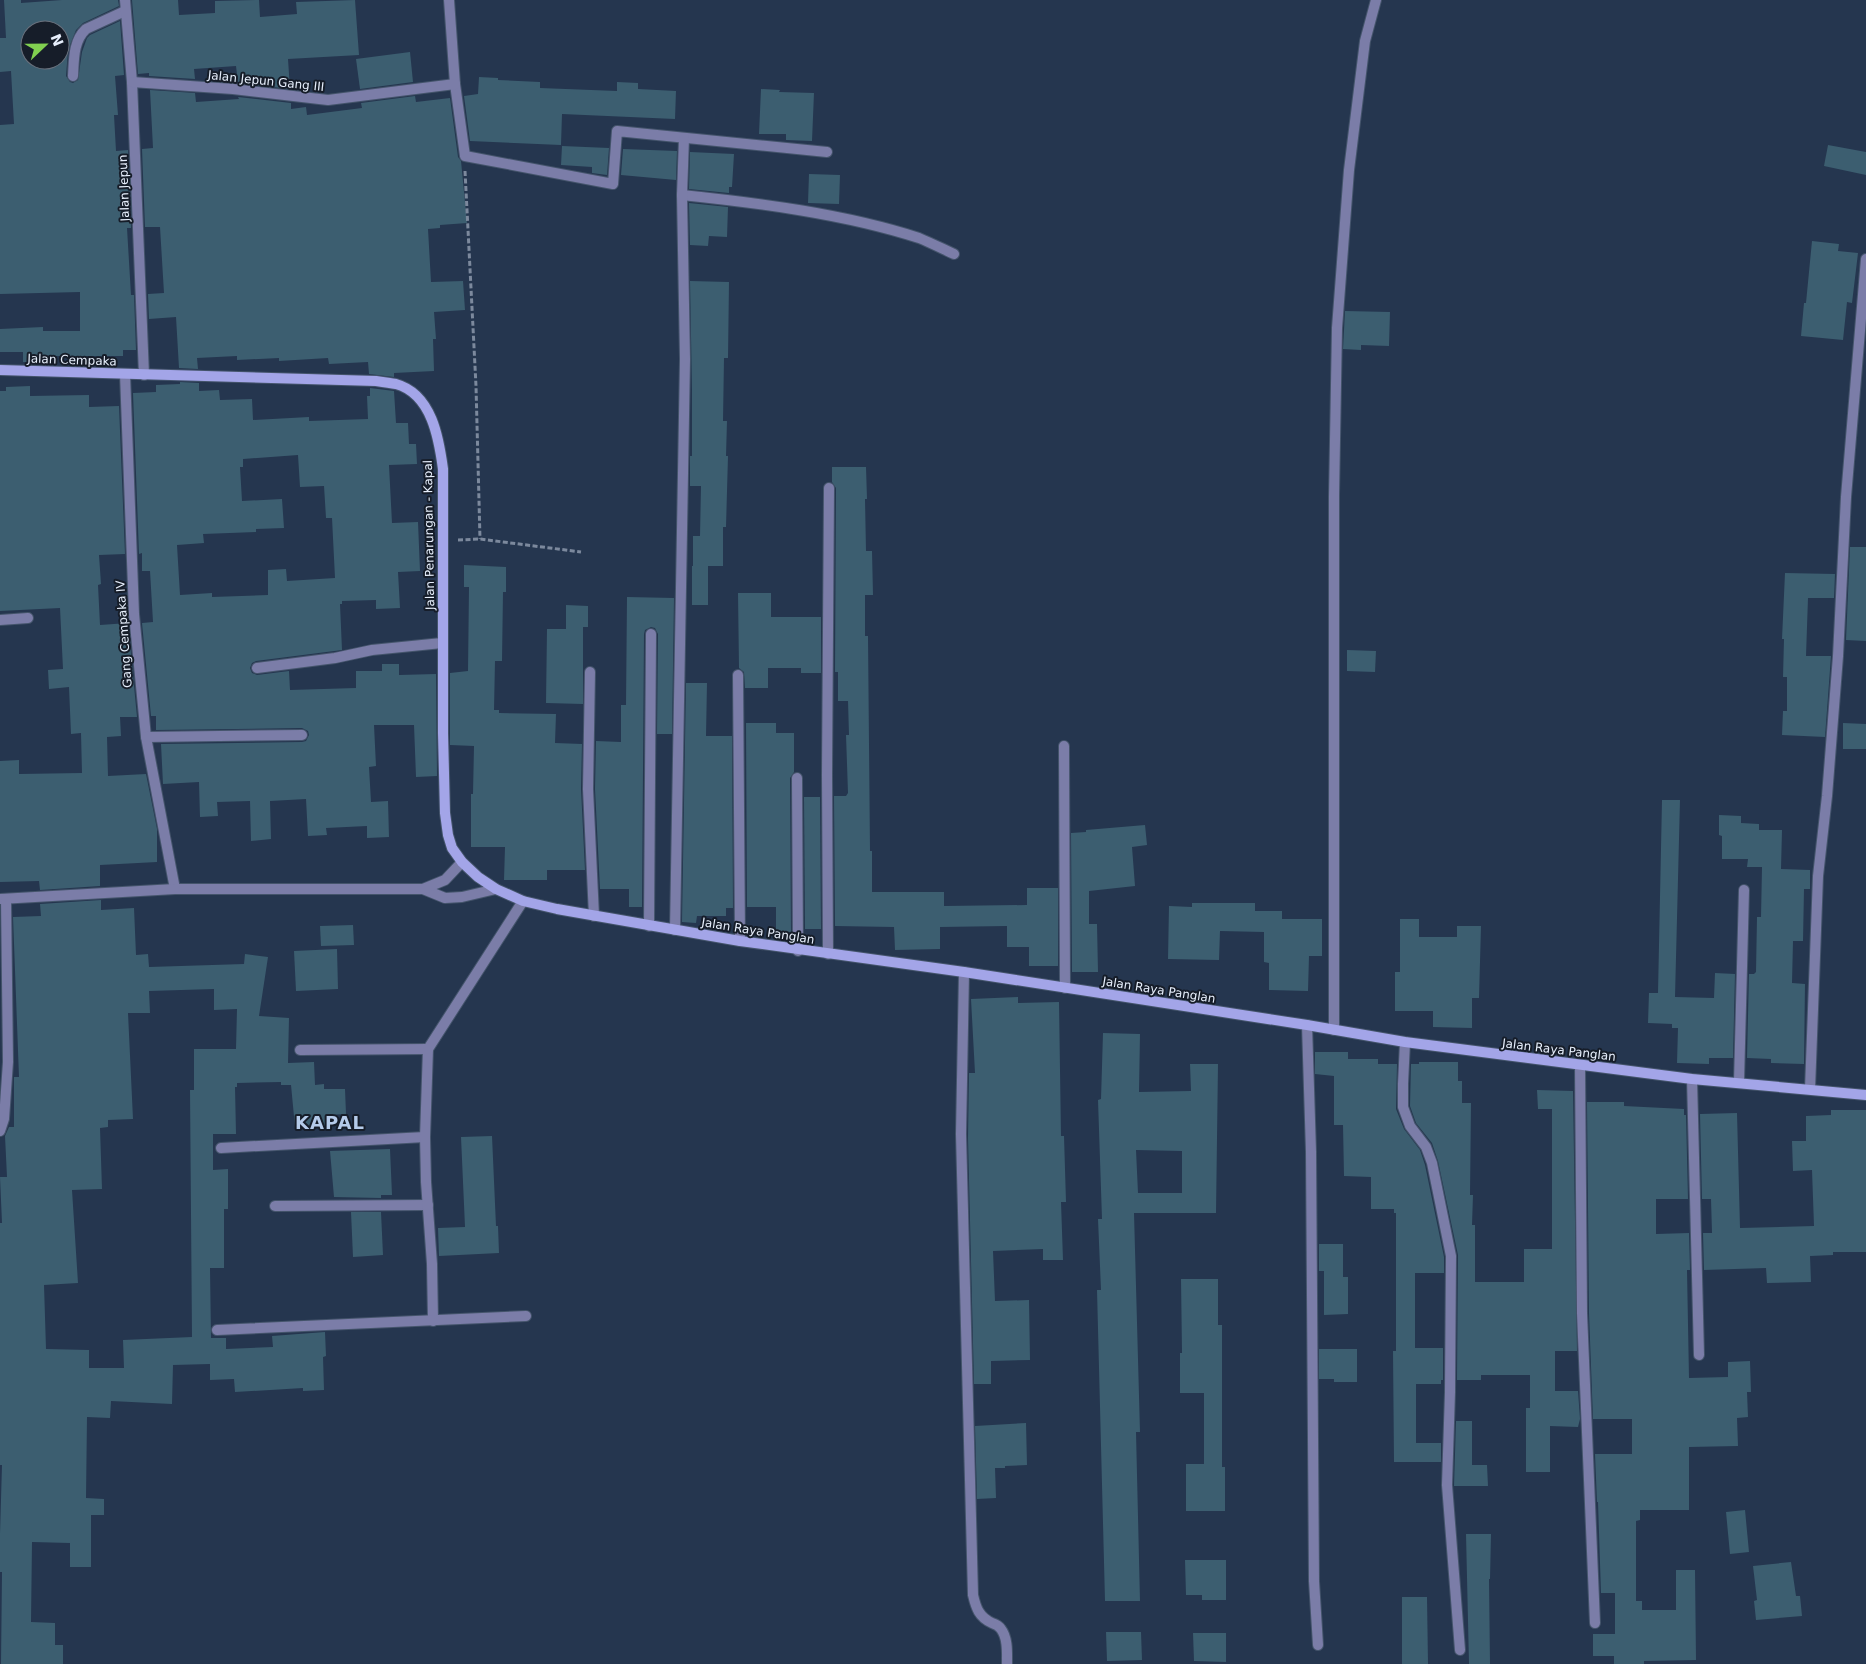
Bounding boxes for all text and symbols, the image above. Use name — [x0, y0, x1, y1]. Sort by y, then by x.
north arrow — [20, 20, 70, 70]
text: N — [47, 32, 67, 49]
street label: Jalan Jepun Gang III — [206, 68, 325, 94]
street label: Jalan Jepun — [116, 154, 132, 223]
street label: Jalan Cempaka — [26, 351, 117, 369]
street label: Jalan Penarungan - Kapal — [421, 460, 437, 611]
street label: Gang Cempaka IV — [113, 579, 135, 688]
street label: Jalan Raya Panglan — [699, 915, 816, 947]
street label: Jalan Raya Panglan — [1100, 974, 1217, 1006]
street label: Jalan Raya Panglan — [1500, 1036, 1617, 1064]
district label: KAPAL — [295, 1112, 365, 1133]

